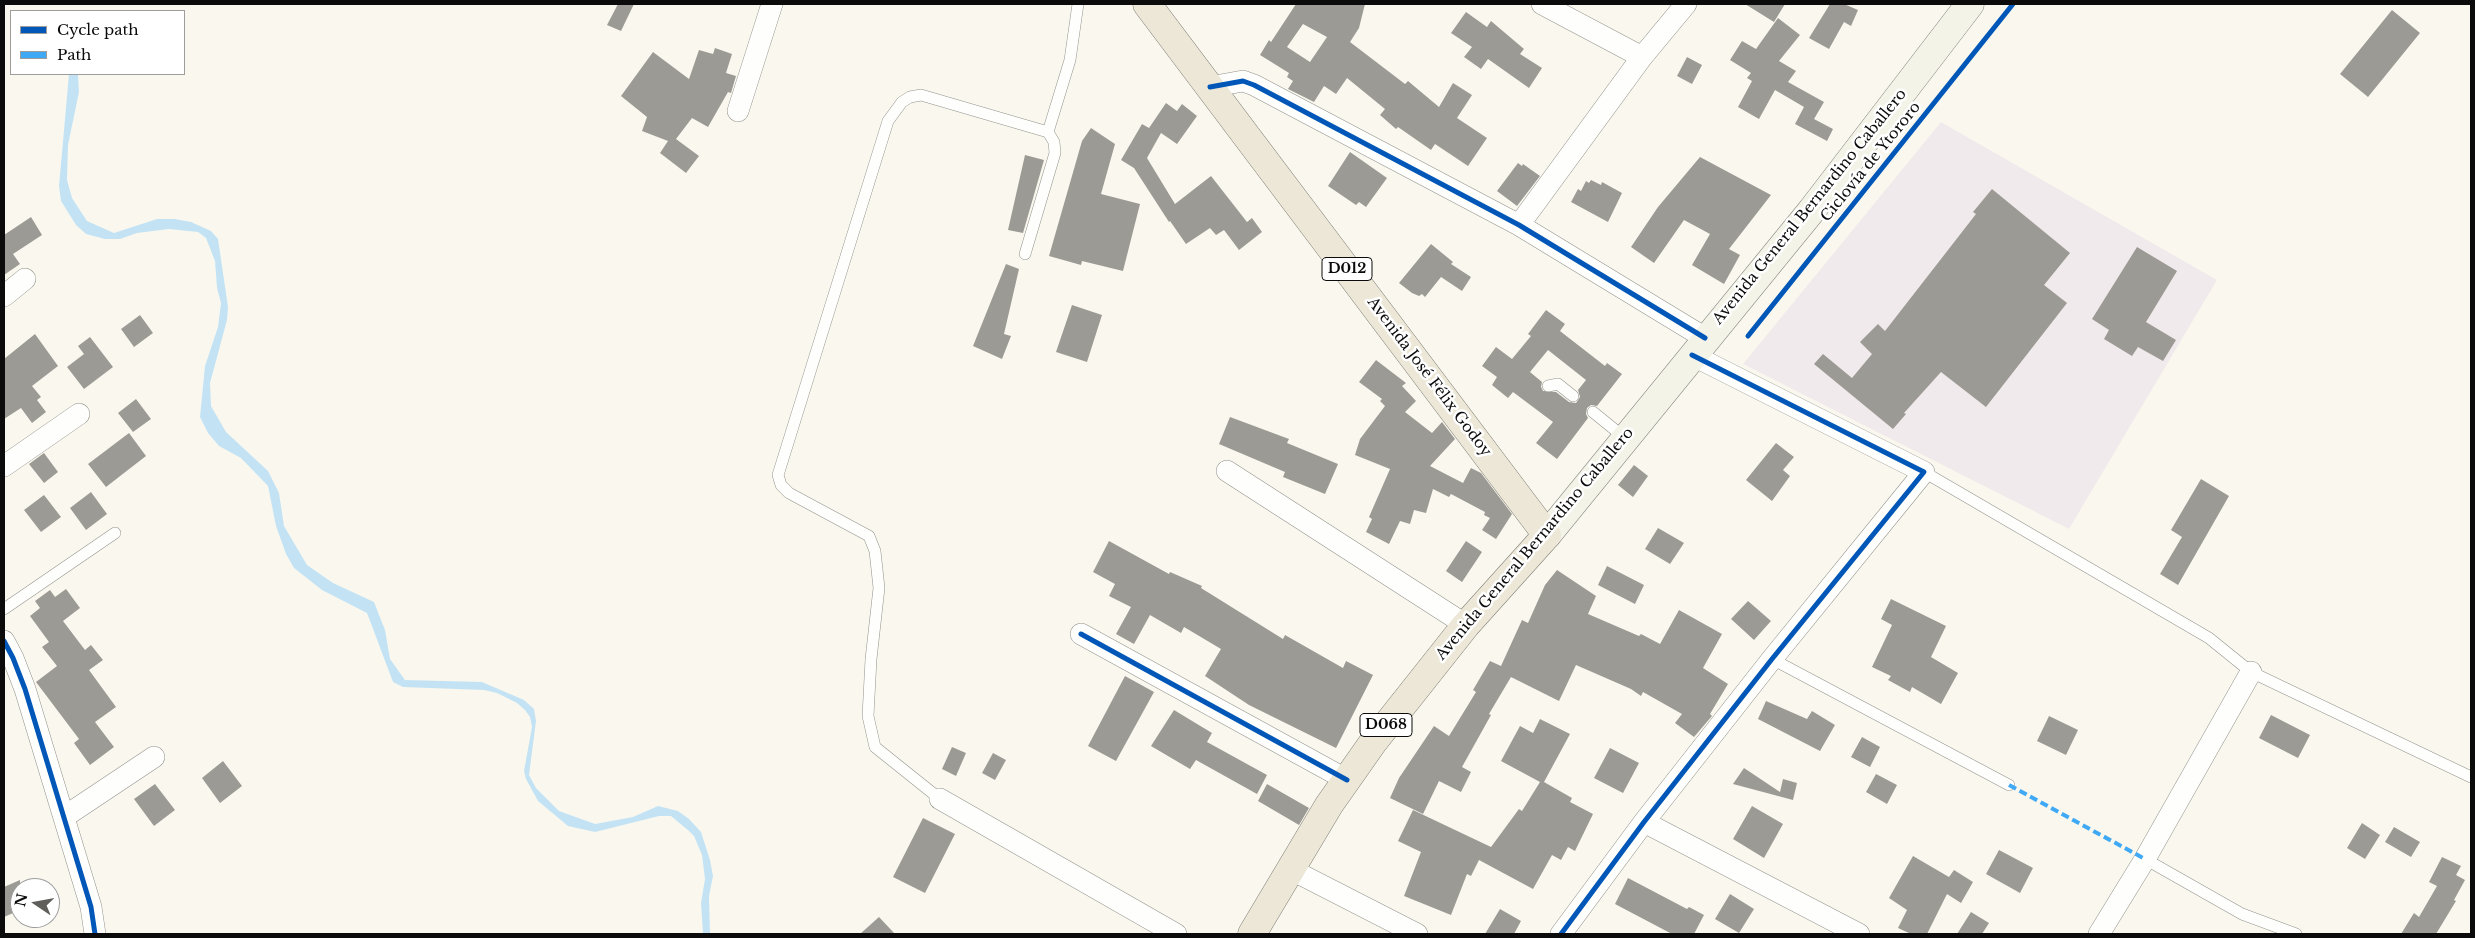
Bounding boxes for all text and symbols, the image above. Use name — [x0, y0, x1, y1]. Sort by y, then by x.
legend — [10, 10, 185, 75]
text: Cycle path — [57, 20, 139, 39]
text: Path — [57, 45, 91, 64]
street label: Avenida General Bernardino Caballero — [1709, 86, 1911, 328]
street label: Ciclovía de Ytororo — [1817, 99, 1925, 225]
road number: D012 — [1322, 258, 1372, 280]
street label: Avenida José Félix Godoy — [1363, 294, 1495, 460]
street label: Avenida General Bernardino Caballero — [1432, 424, 1638, 664]
road number: D068 — [1360, 714, 1412, 736]
north arrow — [10, 878, 60, 928]
text: N — [11, 892, 31, 908]

